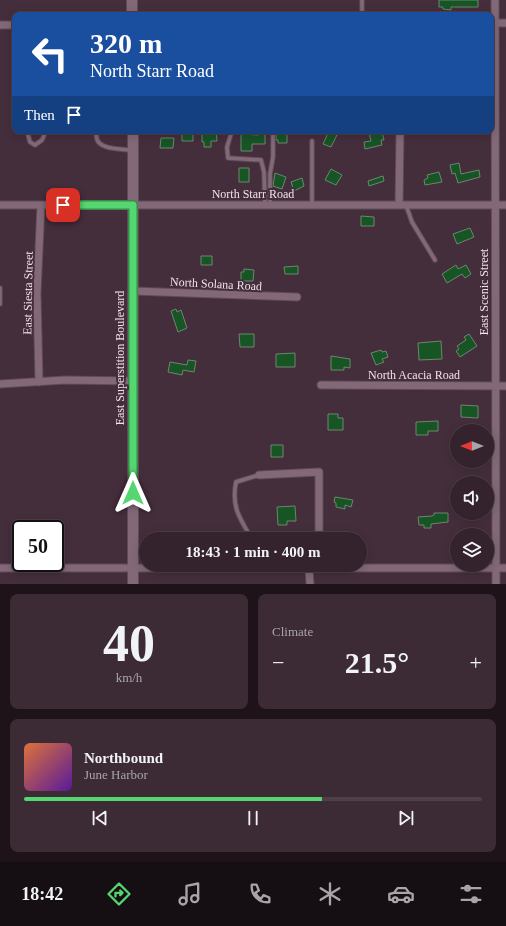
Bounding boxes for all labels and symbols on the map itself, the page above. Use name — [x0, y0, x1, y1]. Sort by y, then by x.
street label: North Starr Road — [212, 187, 294, 201]
pin — [46, 188, 80, 222]
street label: East Scenic Street — [477, 248, 491, 335]
street label: East Siesta Street — [20, 251, 36, 335]
street label: North Solana Road — [170, 275, 262, 293]
street label: East Superstition Boulevard — [113, 291, 127, 425]
street label: North Acacia Road — [368, 368, 460, 382]
north arrow — [450, 424, 494, 468]
position arrow — [112, 472, 154, 514]
speed limit sign: 50 — [12, 520, 64, 572]

